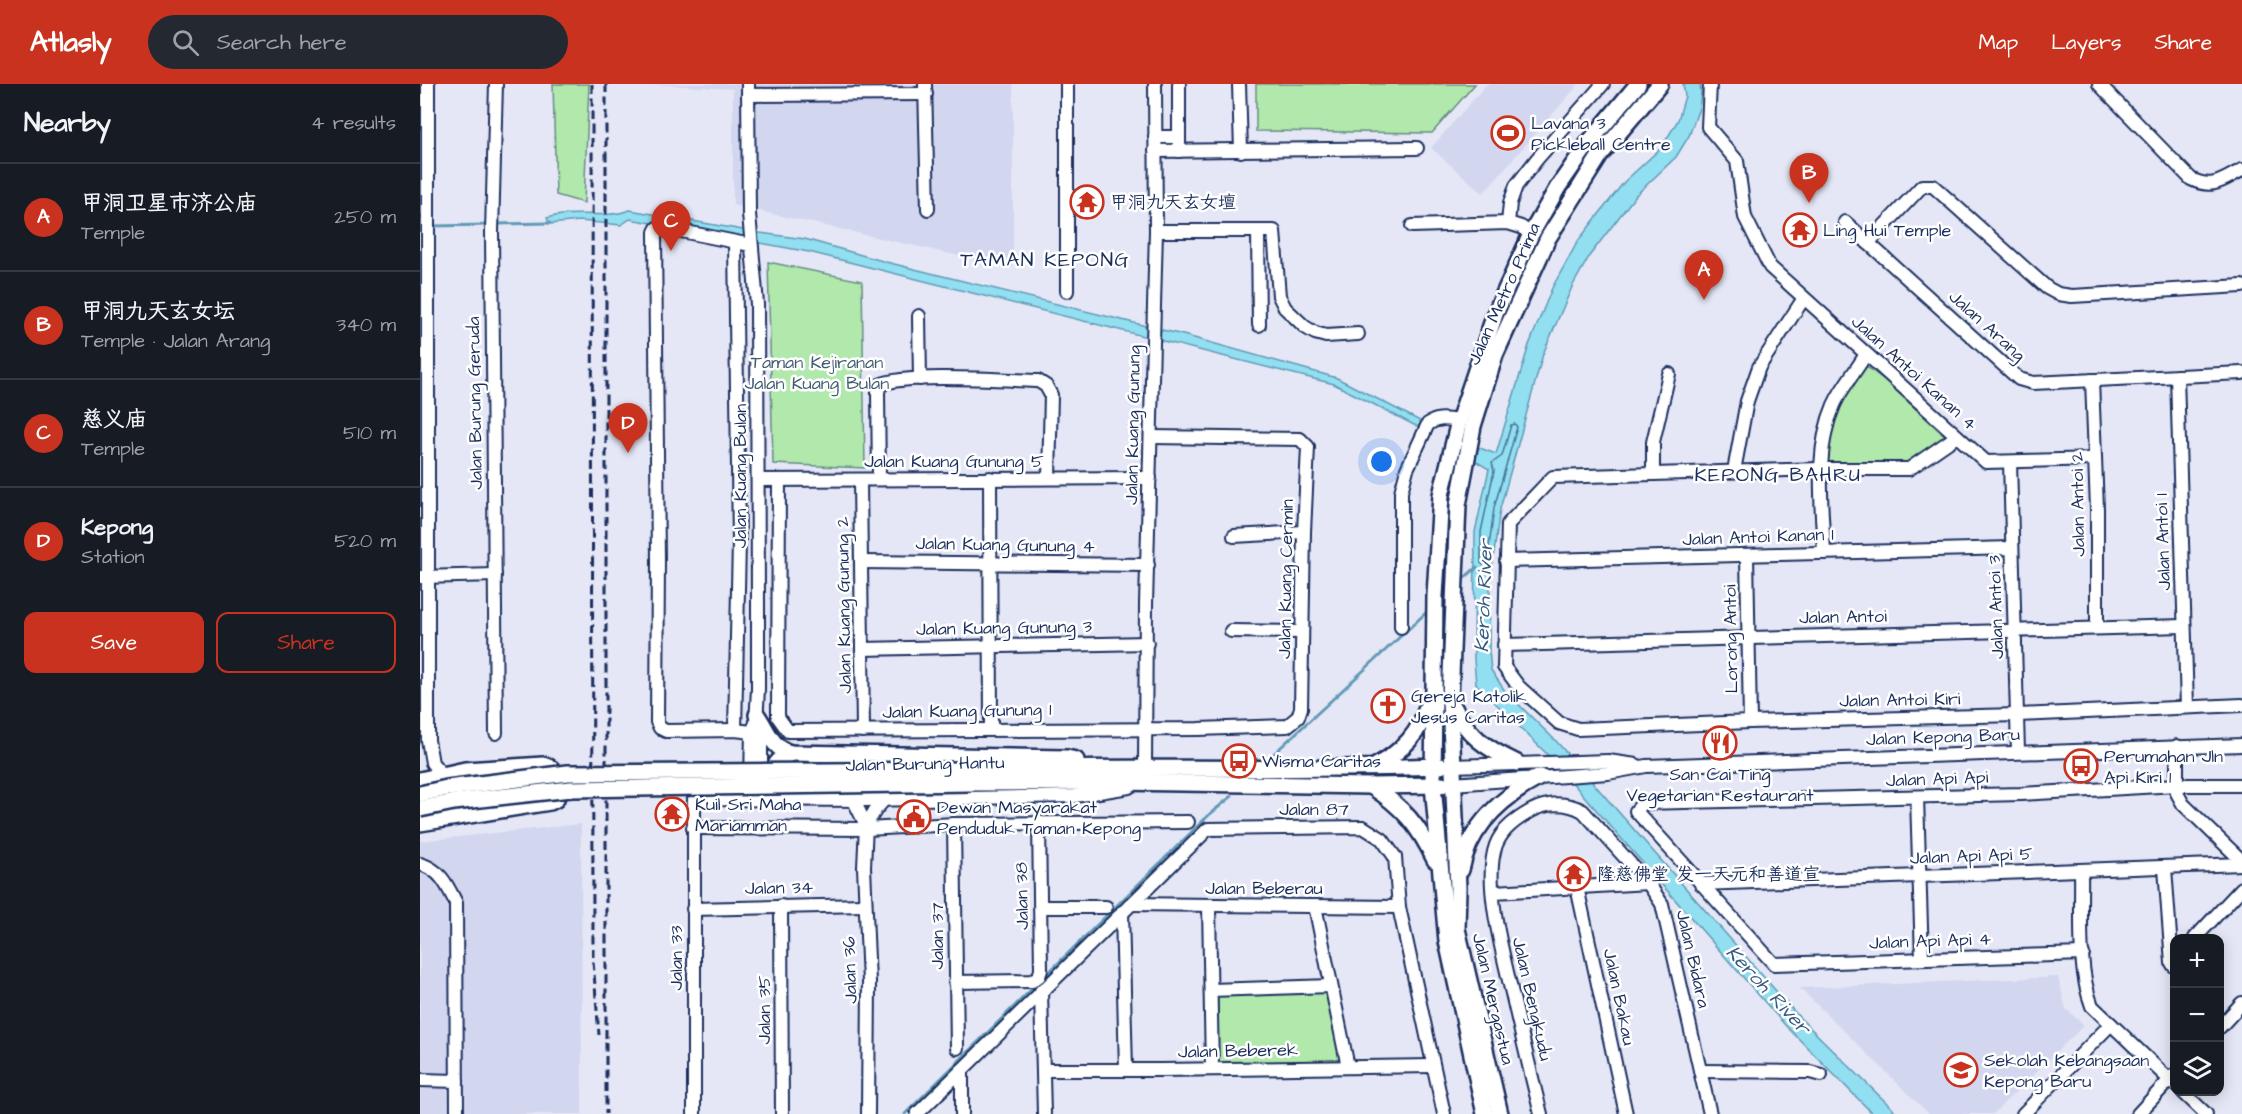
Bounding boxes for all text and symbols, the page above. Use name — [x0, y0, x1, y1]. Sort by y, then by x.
search box — [148, 15, 568, 69]
text: Atlasly — [30, 23, 112, 62]
icon: search — [169, 26, 202, 59]
text: Search here — [217, 27, 347, 58]
text: Map — [1978, 28, 2018, 57]
text: Layers — [2051, 28, 2121, 57]
text: Share — [2154, 28, 2212, 57]
text: Nearby — [24, 105, 111, 141]
text: 4 results — [311, 109, 396, 137]
place label: Lavana 3 Pickleball Centre — [1531, 111, 1671, 157]
sports icon: Lavana 3 Pickleball Centre — [1490, 115, 1526, 151]
pin: B — [1790, 154, 1828, 203]
temple icon: 甲洞九天玄女壇 — [1069, 184, 1105, 220]
text: 甲洞卫星市济公庙 — [81, 188, 257, 219]
place label: 甲洞九天玄女壇 — [1110, 190, 1236, 215]
pin: C — [652, 202, 690, 251]
text: A — [37, 203, 50, 231]
text: 250 m — [334, 203, 396, 231]
temple icon: Ling Hui Temple — [1782, 212, 1818, 248]
place label: Ling Hui Temple — [1823, 218, 1951, 244]
text: Temple — [81, 219, 145, 247]
street label: Jalan Metro Prima — [1461, 219, 1547, 369]
district label: TAMAN KEPONG — [960, 246, 1130, 274]
pin: A — [1684, 250, 1724, 300]
street label: Jalan Arang — [1942, 285, 2031, 368]
text: 甲洞九天玄女坛 — [81, 296, 235, 327]
street label: Jalan Antoi Kanan 4 — [1846, 310, 1982, 436]
text: B — [36, 311, 51, 339]
text: 340 m — [336, 311, 396, 339]
street label: Jalan Burung Geruda — [461, 316, 490, 490]
text: Temple · Jalan Arang — [81, 327, 270, 355]
street label: Jalan Kuang Gunung — [1119, 345, 1148, 505]
park label: Taman Kejiranan Jalan Kuang Bulan — [745, 350, 889, 397]
text: 慈义庙 — [81, 404, 147, 435]
pin: D — [608, 404, 648, 453]
street label: Jalan Kuang Bulan — [728, 404, 754, 548]
text: C — [36, 419, 51, 447]
text: 510 m — [343, 419, 396, 447]
text: Temple — [81, 435, 145, 463]
your location — [1367, 447, 1396, 476]
street label: Jalan Kuang Gunung 5 — [864, 449, 1044, 475]
street label: Jalan Antoi 2 — [2065, 451, 2091, 557]
district label: KEPONG BAHRU — [1694, 461, 1862, 489]
street label: Jalan Antoi 1 — [2149, 493, 2177, 591]
street label: Jalan Kuang Cermin — [1272, 499, 1301, 659]
text: Kepong — [81, 512, 153, 543]
street label: Jalan Kuang Gunung 2 — [830, 516, 859, 694]
street label: Jalan Antoi Kanan 1 — [1682, 522, 1834, 552]
text: D — [37, 527, 50, 555]
text: 520 m — [334, 527, 396, 555]
street label: Jalan Kuang Gunung 4 — [915, 531, 1095, 560]
water label: Keroh River — [1468, 537, 1500, 653]
text: Station — [81, 543, 144, 571]
street label: Jalan Antoi 3 — [1982, 555, 2010, 659]
street label: Lorong Antoi — [1718, 584, 1745, 694]
street label: Jalan Antoi — [1799, 604, 1887, 630]
button: Save — [24, 612, 204, 673]
button: Share — [216, 612, 396, 673]
street label: Jalan Kuang Gunung 3 — [916, 614, 1092, 643]
place label: Gereja Katolik Jesus Caritas — [1411, 684, 1527, 730]
street label: Jalan Antoi Kiri — [1839, 686, 1961, 714]
church icon: Gereja Katolik Jesus Caritas — [1370, 688, 1406, 724]
street label: Jalan Kuang Gunung 1 — [882, 697, 1052, 726]
street label: Jalan Kepong Baru — [1866, 722, 2021, 753]
restaurant icon: San Cai Ting Vegetarian Restaurant — [1702, 725, 1738, 761]
bus stop icon: Wisma Caritas — [1221, 743, 1257, 779]
place label: Perumahan Jln Api Kiri 1 — [2104, 744, 2223, 790]
bus stop icon: Perumahan Jln Api Kiri 1 — [2063, 748, 2099, 784]
place label: Wisma Caritas — [1262, 749, 1381, 774]
street label: Jalan Burung Hantu — [845, 750, 1005, 779]
place label: San Cai Ting Vegetarian Restaurant — [1626, 762, 1814, 809]
street label: Jalan Api Api — [1885, 765, 1989, 793]
place label: Kuil Sri Maha Mariamman — [695, 792, 801, 838]
place label: Dewan Masyarakat Penduduk Taman Kepong — [937, 795, 1141, 842]
temple icon: Kuil Sri Maha Mariamman — [654, 796, 690, 832]
street label: Jalan 87 — [1279, 797, 1349, 822]
public building icon: Dewan Masyarakat Penduduk Taman Kepong — [896, 799, 932, 835]
street label: Jalan Api Api 5 — [1909, 841, 2033, 871]
temple icon: 隆慈佛堂 发一天元和善道宣 — [1556, 856, 1592, 892]
street label: Jalan 38 — [1009, 862, 1035, 930]
place label: 隆慈佛堂 发一天元和善道宣 — [1597, 862, 1820, 887]
street label: Jalan 34 — [745, 875, 813, 901]
street label: Jalan Beberau — [1205, 876, 1323, 901]
street label: Jalan 37 — [925, 902, 950, 970]
street label: Jalan Bidara — [1670, 908, 1716, 1010]
street label: Jalan 33 — [664, 925, 689, 991]
street label: Jalan Api Api 4 — [1869, 926, 1991, 956]
street label: Jalan Mergastua — [1465, 931, 1520, 1068]
map controls — [2170, 934, 2224, 1096]
button: + — [2170, 934, 2224, 988]
street label: Jalan Bengkudu — [1505, 935, 1558, 1064]
street label: Jalan 36 — [836, 936, 864, 1004]
water label: Keroh River — [1719, 939, 1818, 1042]
street label: Jalan Bakau — [1597, 946, 1641, 1048]
street label: Jalan 35 — [752, 975, 777, 1044]
button: − — [2170, 988, 2224, 1042]
street label: Jalan Beberek — [1178, 1037, 1298, 1065]
button: layers — [2170, 1042, 2224, 1096]
place label: Sekolah Kebangsaan Kepong Baru — [1984, 1048, 2149, 1095]
school or university icon: Sekolah Kebangsaan Kepong Baru — [1943, 1052, 1979, 1088]

